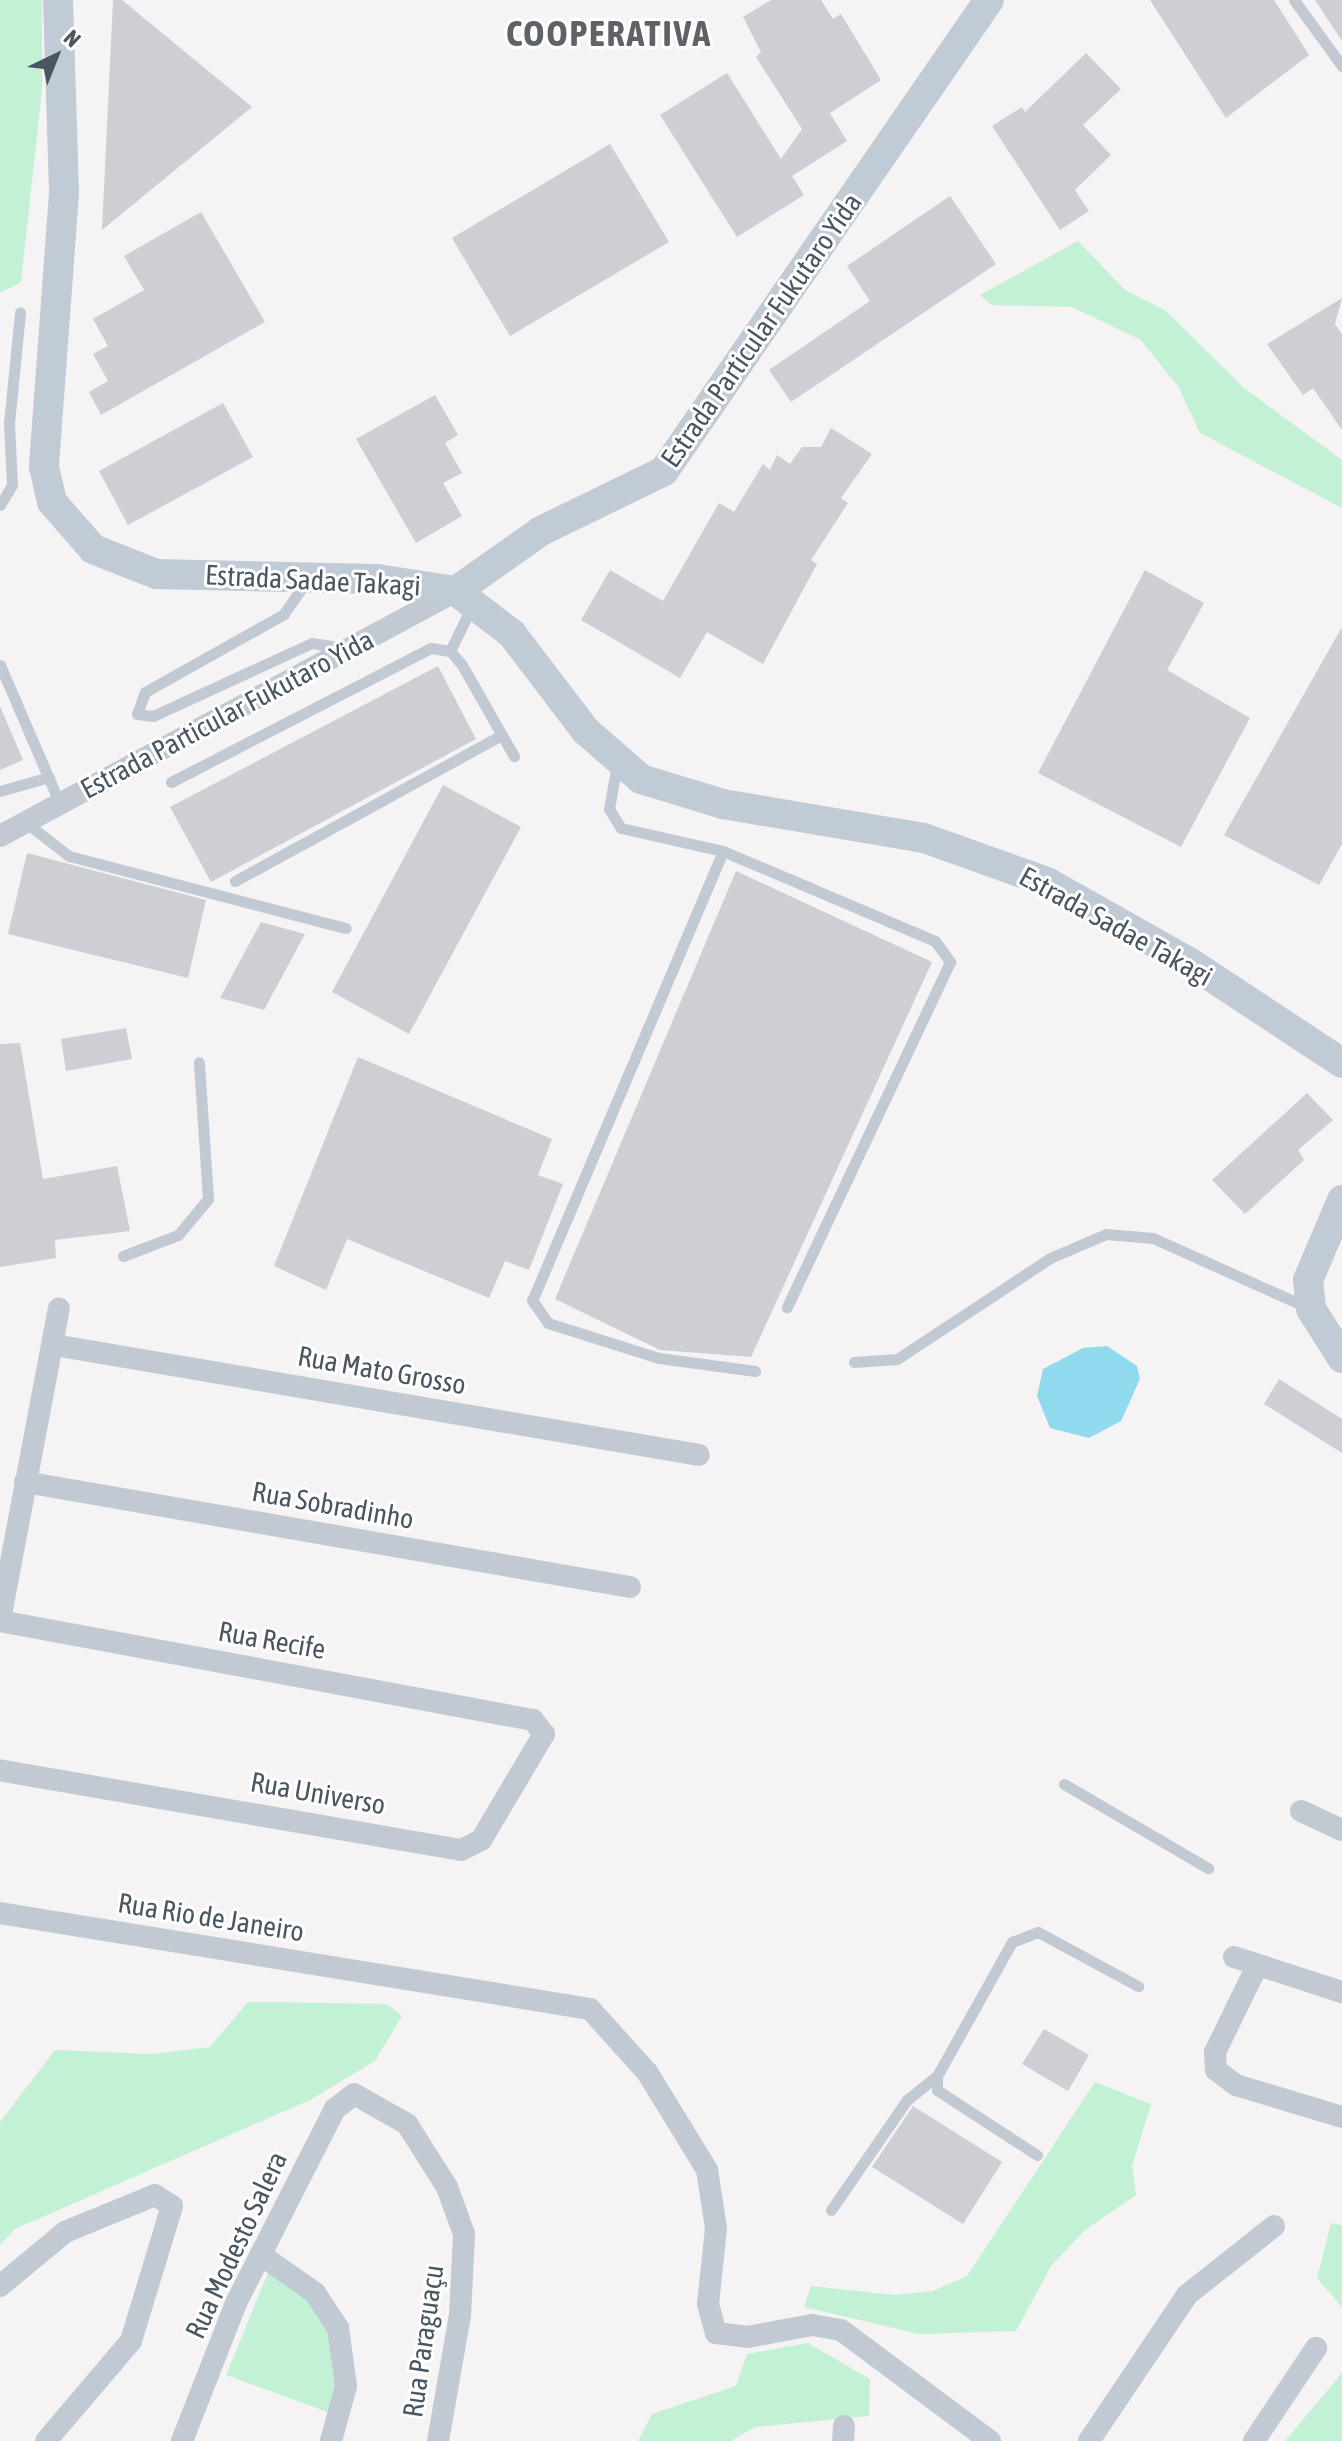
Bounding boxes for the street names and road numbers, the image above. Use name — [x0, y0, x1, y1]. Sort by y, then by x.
street label: Estrada Particular Fukutaro Yida — [653, 186, 869, 474]
street label: Estrada Sadae Takagi — [205, 558, 421, 602]
street label: Estrada Particular Fukutaro Yida — [75, 622, 379, 806]
street label: Estrada Sadae Takagi — [1014, 859, 1218, 993]
street label: Rua Mato Grosso — [295, 1339, 469, 1401]
street label: Rua Sobradinho — [250, 1474, 416, 1536]
street label: Rua Recife — [216, 1614, 328, 1666]
street label: Rua Universo — [248, 1765, 388, 1821]
street label: Rua Rio de Janeiro — [116, 1886, 306, 1948]
street label: Rua Modesto Salera — [178, 2146, 294, 2344]
street label: Rua Paraguaçu — [396, 2263, 450, 2419]

